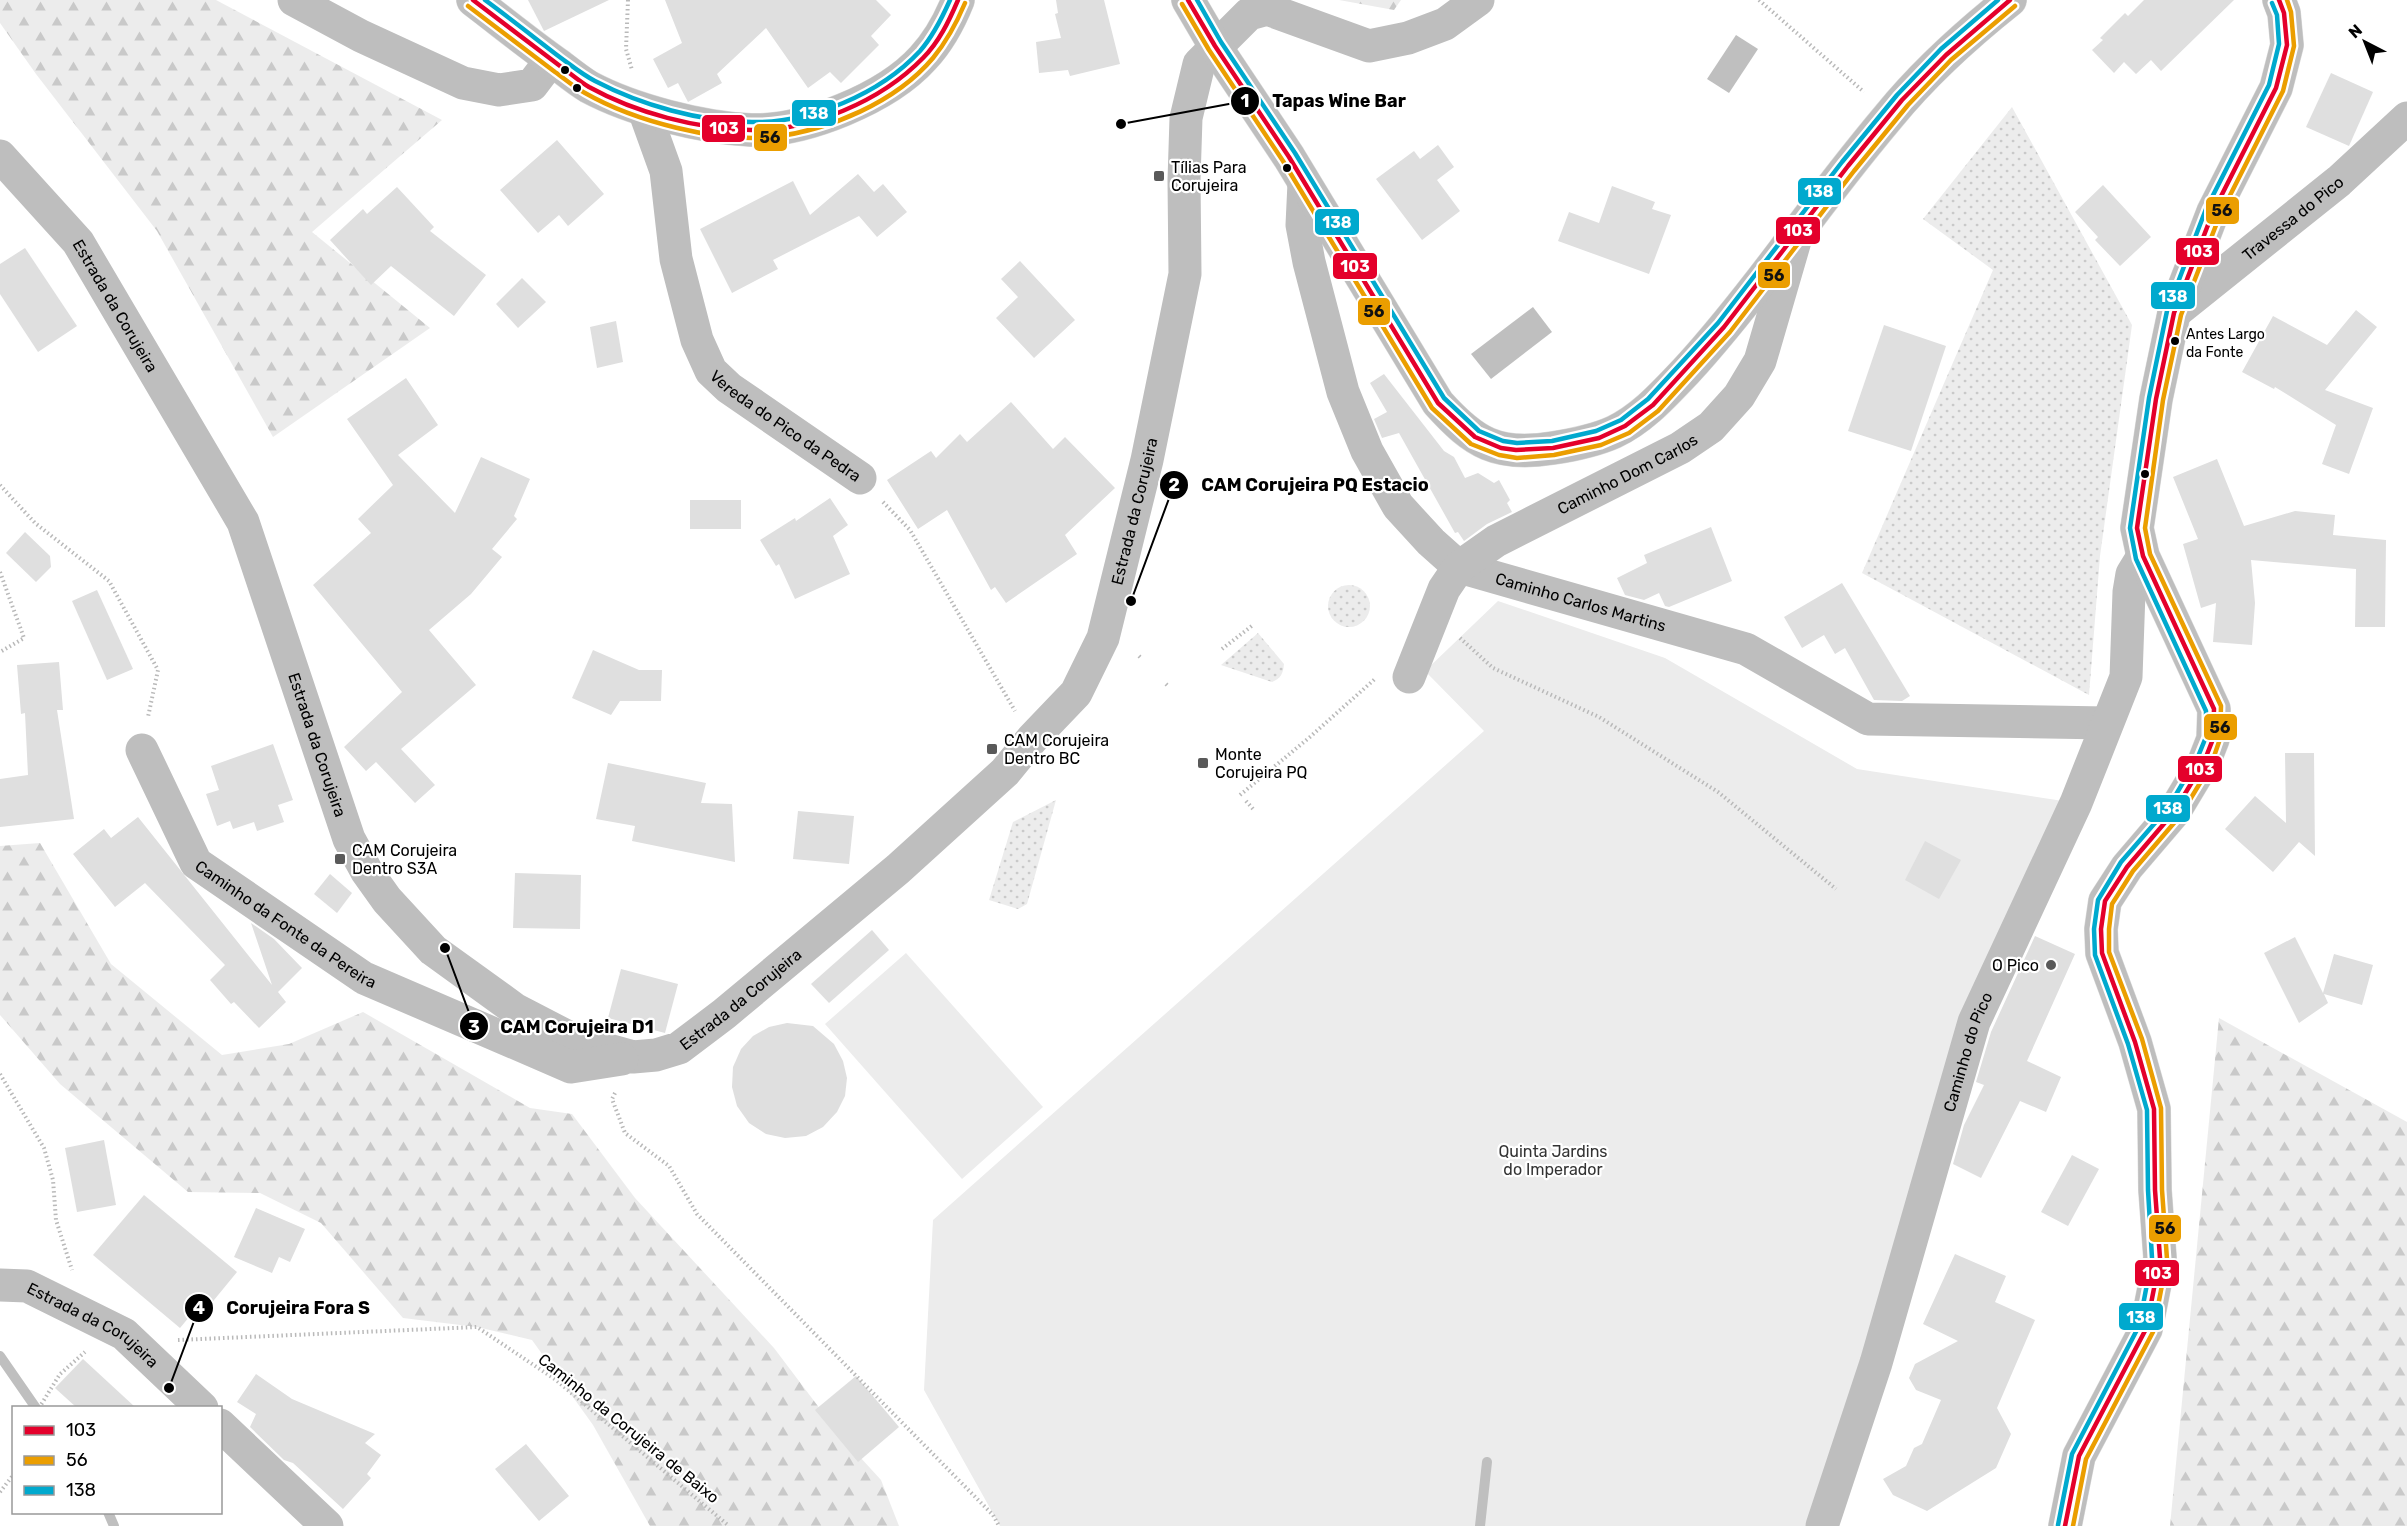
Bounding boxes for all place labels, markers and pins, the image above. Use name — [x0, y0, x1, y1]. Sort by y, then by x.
unlabelled marker — [559, 64, 571, 76]
unlabelled marker — [571, 82, 583, 94]
callout: Tapas Wine Bar — [1230, 83, 1418, 119]
place label: Tílias Para Corujeira — [1171, 158, 1247, 195]
unlabelled marker — [1281, 162, 1293, 174]
marker: Tílias Para Corujeira — [1152, 169, 1166, 183]
place label: Antes Largo da Fonte — [2186, 326, 2265, 361]
marker: Antes Largo da Fonte — [2169, 335, 2181, 347]
callout: CAM Corujeira PQ Estacio — [1159, 467, 1440, 503]
unlabelled marker — [2139, 468, 2151, 480]
place label: CAM Corujeira Dentro BC — [1004, 731, 1109, 768]
marker: CAM Corujeira Dentro BC — [985, 742, 999, 756]
place label: Monte Corujeira PQ — [1215, 745, 1307, 782]
marker: Monte Corujeira PQ — [1196, 756, 1210, 770]
place label: CAM Corujeira Dentro S3A — [352, 841, 457, 878]
marker: CAM Corujeira Dentro S3A — [333, 852, 347, 866]
place label: O Pico — [1992, 956, 2039, 975]
marker: O Pico — [2044, 958, 2058, 972]
callout: CAM Corujeira D1 — [459, 1008, 666, 1044]
callout: Corujeira Fora S — [184, 1290, 382, 1326]

